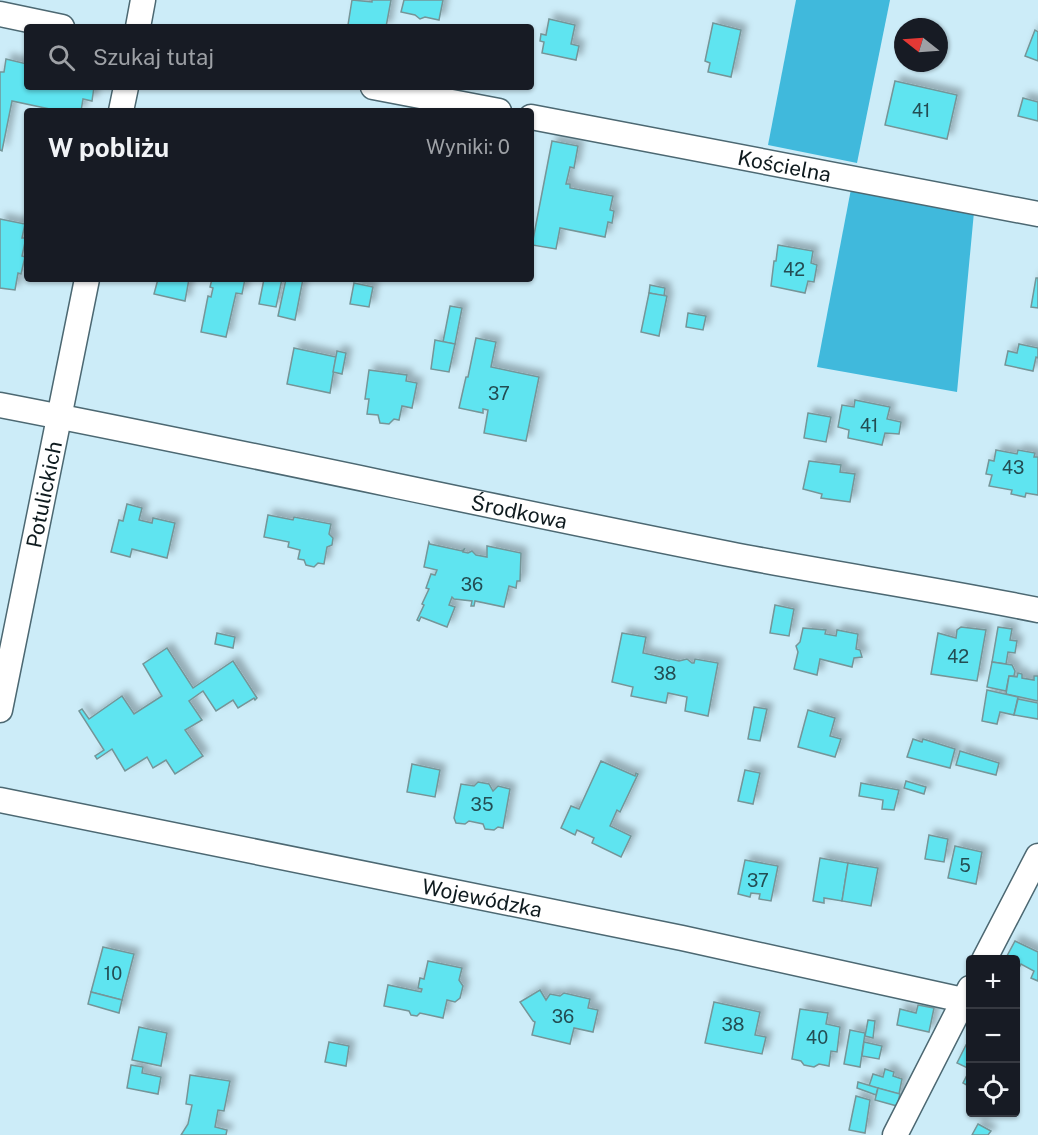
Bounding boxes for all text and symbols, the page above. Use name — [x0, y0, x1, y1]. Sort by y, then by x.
north arrow — [894, 18, 948, 72]
search box — [24, 24, 534, 90]
icon: search — [45, 41, 78, 74]
text: Szukaj tutaj — [93, 44, 214, 70]
house number: 41 — [912, 100, 930, 121]
text: W pobliżu — [48, 132, 169, 163]
text: Wyniki: 0 — [426, 135, 510, 159]
street label: Kościelna — [736, 144, 833, 187]
house number: 42 — [783, 259, 805, 280]
house number: 37 — [488, 383, 510, 404]
house number: 41 — [860, 415, 878, 436]
street label: Potulickich — [21, 439, 66, 550]
house number: 43 — [1002, 457, 1024, 478]
street label: Środkowa — [469, 489, 569, 533]
house number: 36 — [461, 574, 483, 595]
house number: 42 — [947, 646, 969, 667]
house number: 38 — [654, 663, 676, 684]
house number: 35 — [471, 794, 493, 815]
house number: 5 — [959, 855, 971, 876]
house number: 37 — [747, 870, 769, 891]
street label: Wojewódzka — [420, 873, 545, 922]
map controls — [966, 955, 1020, 1117]
button: + — [966, 955, 1020, 1009]
house number: 10 — [104, 963, 122, 984]
house number: 36 — [552, 1006, 574, 1027]
button: − — [966, 1009, 1020, 1063]
house number: 38 — [722, 1014, 744, 1035]
house number: 40 — [806, 1027, 828, 1048]
button: locate — [966, 1063, 1020, 1117]

